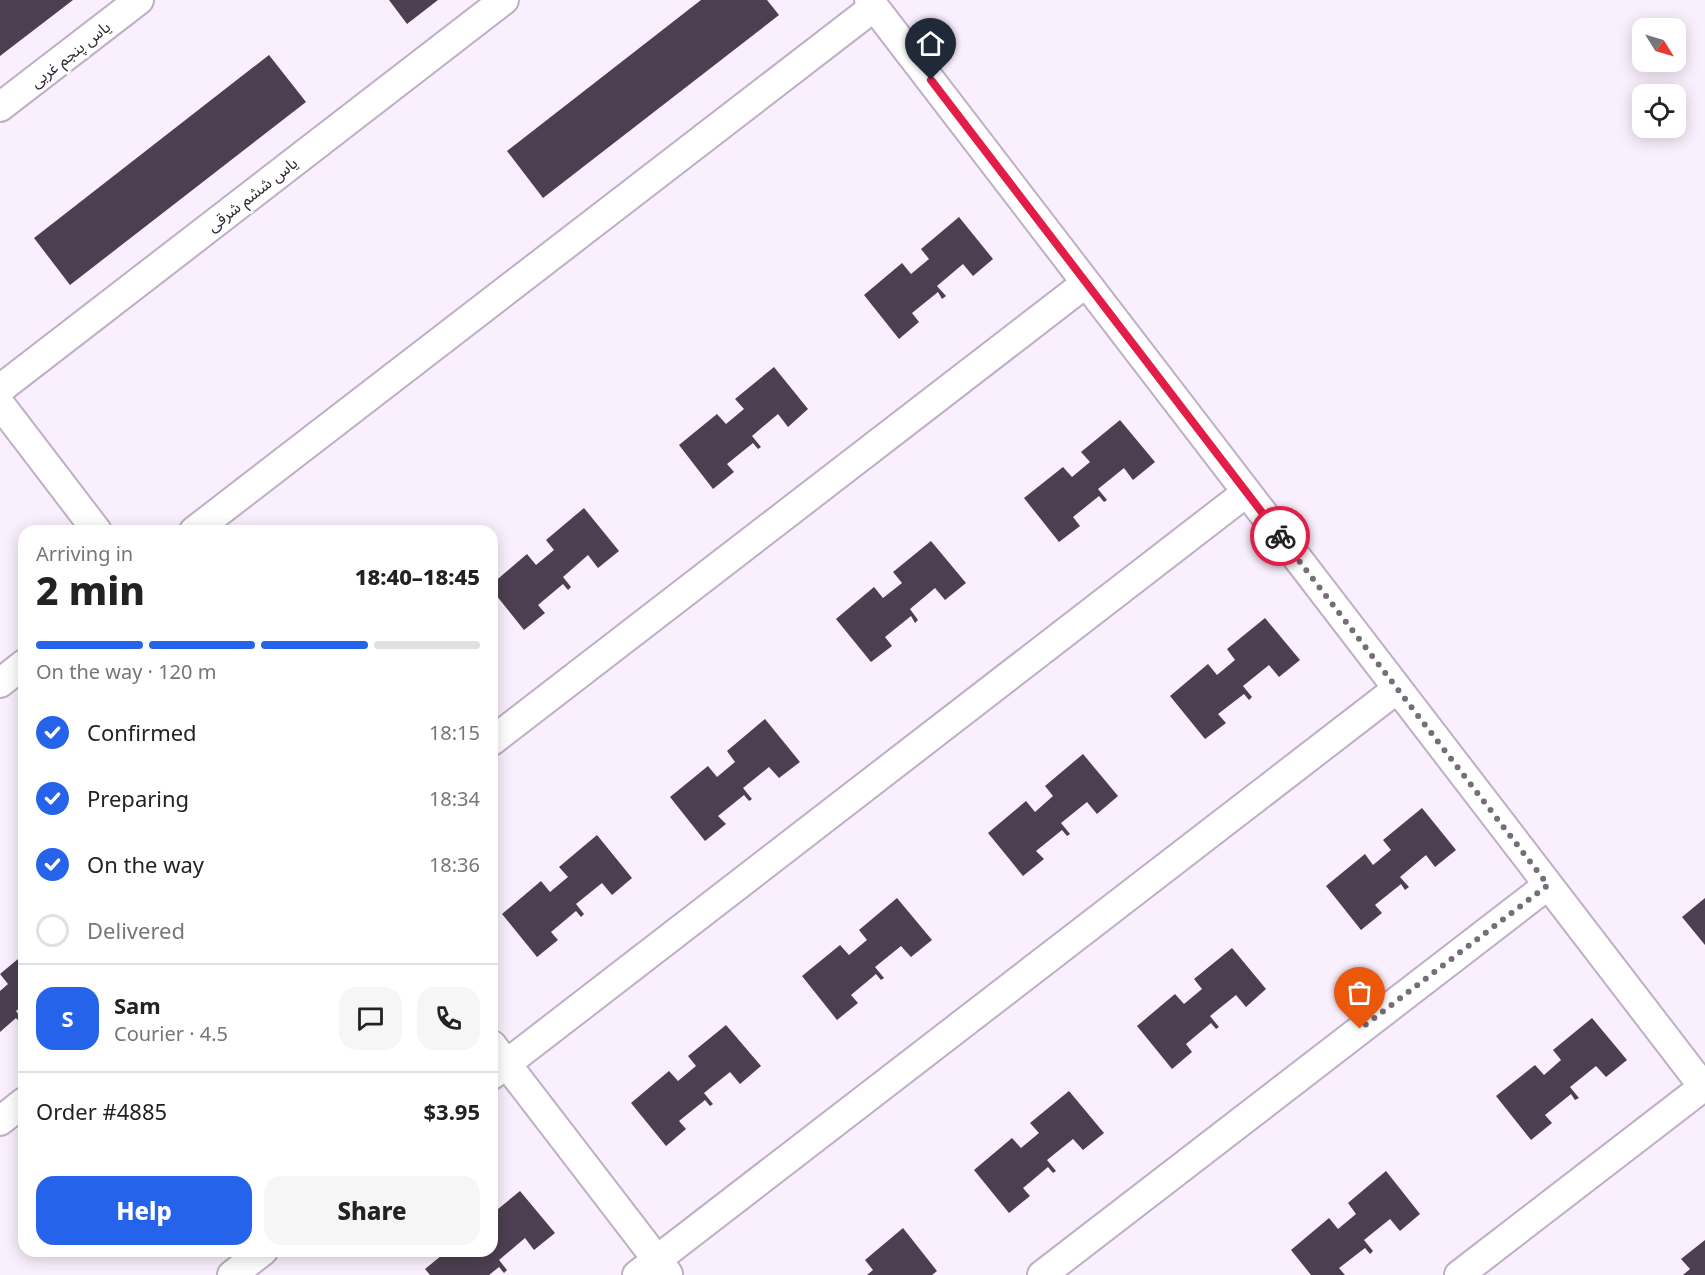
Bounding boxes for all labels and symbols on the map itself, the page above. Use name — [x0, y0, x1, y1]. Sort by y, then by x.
street label: یاس پنجم غربی — [25, 16, 116, 94]
pin — [905, 18, 956, 80]
north arrow — [1632, 18, 1686, 72]
street label: یاس ششم شرقی — [202, 152, 303, 238]
courier — [1250, 506, 1310, 566]
pin — [1334, 967, 1385, 1029]

